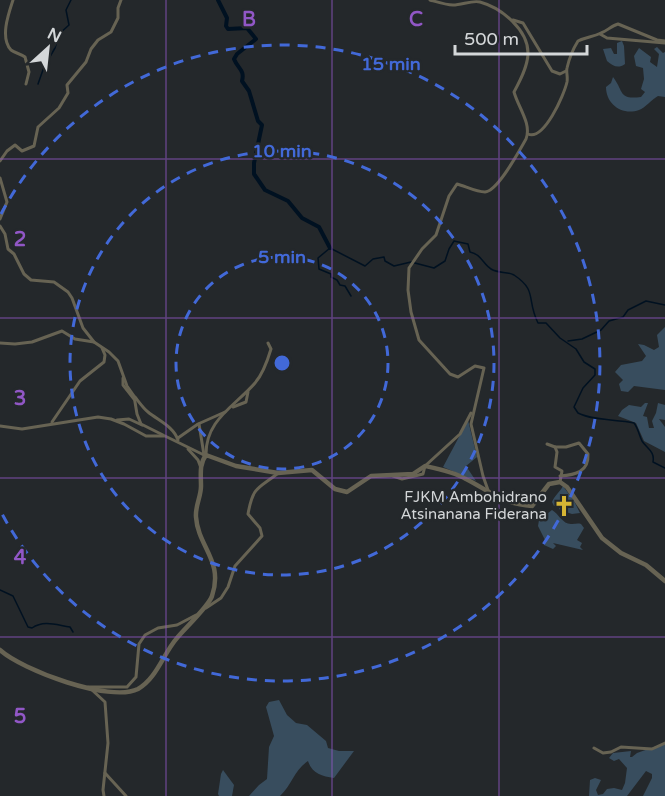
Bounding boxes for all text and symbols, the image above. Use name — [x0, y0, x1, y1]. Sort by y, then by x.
text: B — [242, 8, 256, 32]
text: C — [409, 8, 423, 32]
north arrow — [18, 18, 78, 78]
scale bar — [455, 18, 587, 56]
text: N — [44, 24, 65, 47]
text: 500 m — [464, 28, 519, 50]
text: 15 min — [361, 53, 421, 75]
text: 10 min — [252, 140, 312, 162]
text: 2 — [14, 228, 26, 252]
text: 5 min — [258, 246, 306, 268]
centre of rings — [272, 353, 292, 373]
text: 3 — [14, 387, 26, 411]
place label: FJKM Ambohidrano Atsinanana Fiderana — [401, 488, 547, 523]
church icon: FJKM Ambohidrano Atsinanana Fiderana — [552, 494, 576, 518]
text: 4 — [14, 546, 27, 570]
text: 5 — [14, 705, 26, 729]

